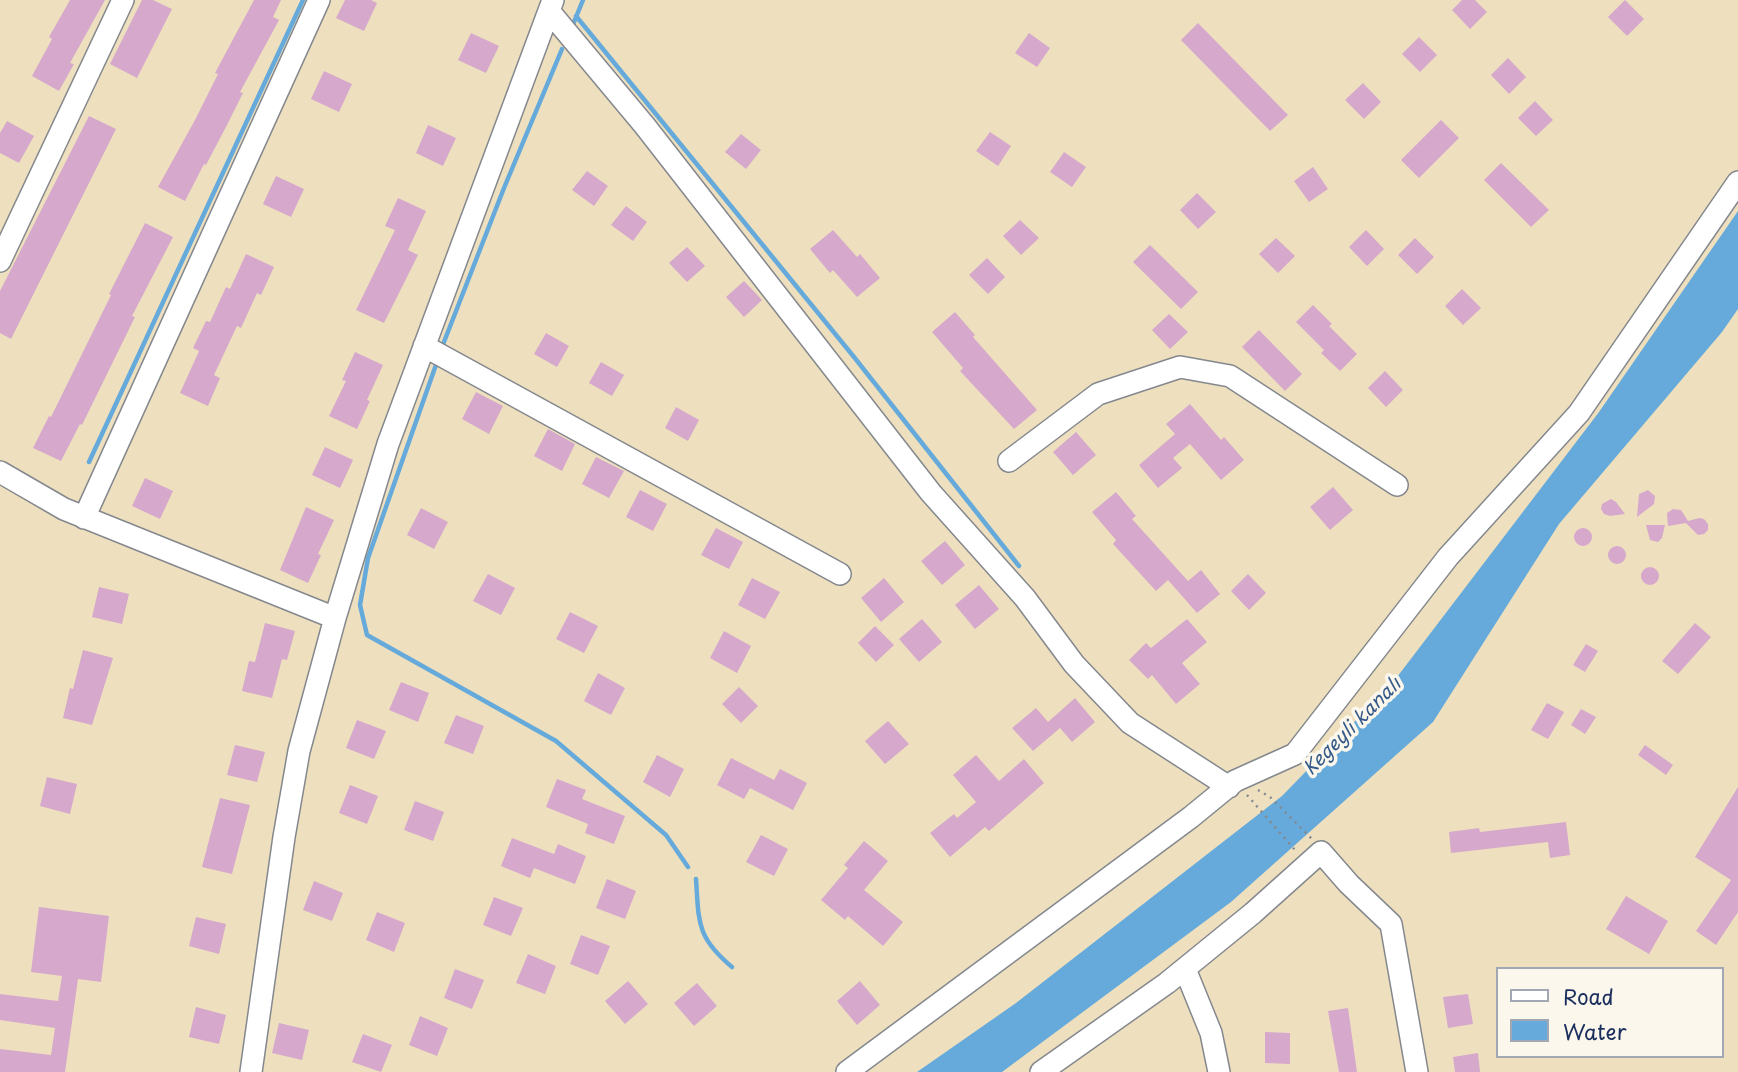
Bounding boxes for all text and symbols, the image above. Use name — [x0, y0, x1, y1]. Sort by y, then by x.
water label: Kegeyli kanalı — [1300, 674, 1406, 780]
legend — [1496, 967, 1724, 1058]
text: Road — [1563, 980, 1614, 1012]
text: Water — [1563, 1015, 1626, 1047]

